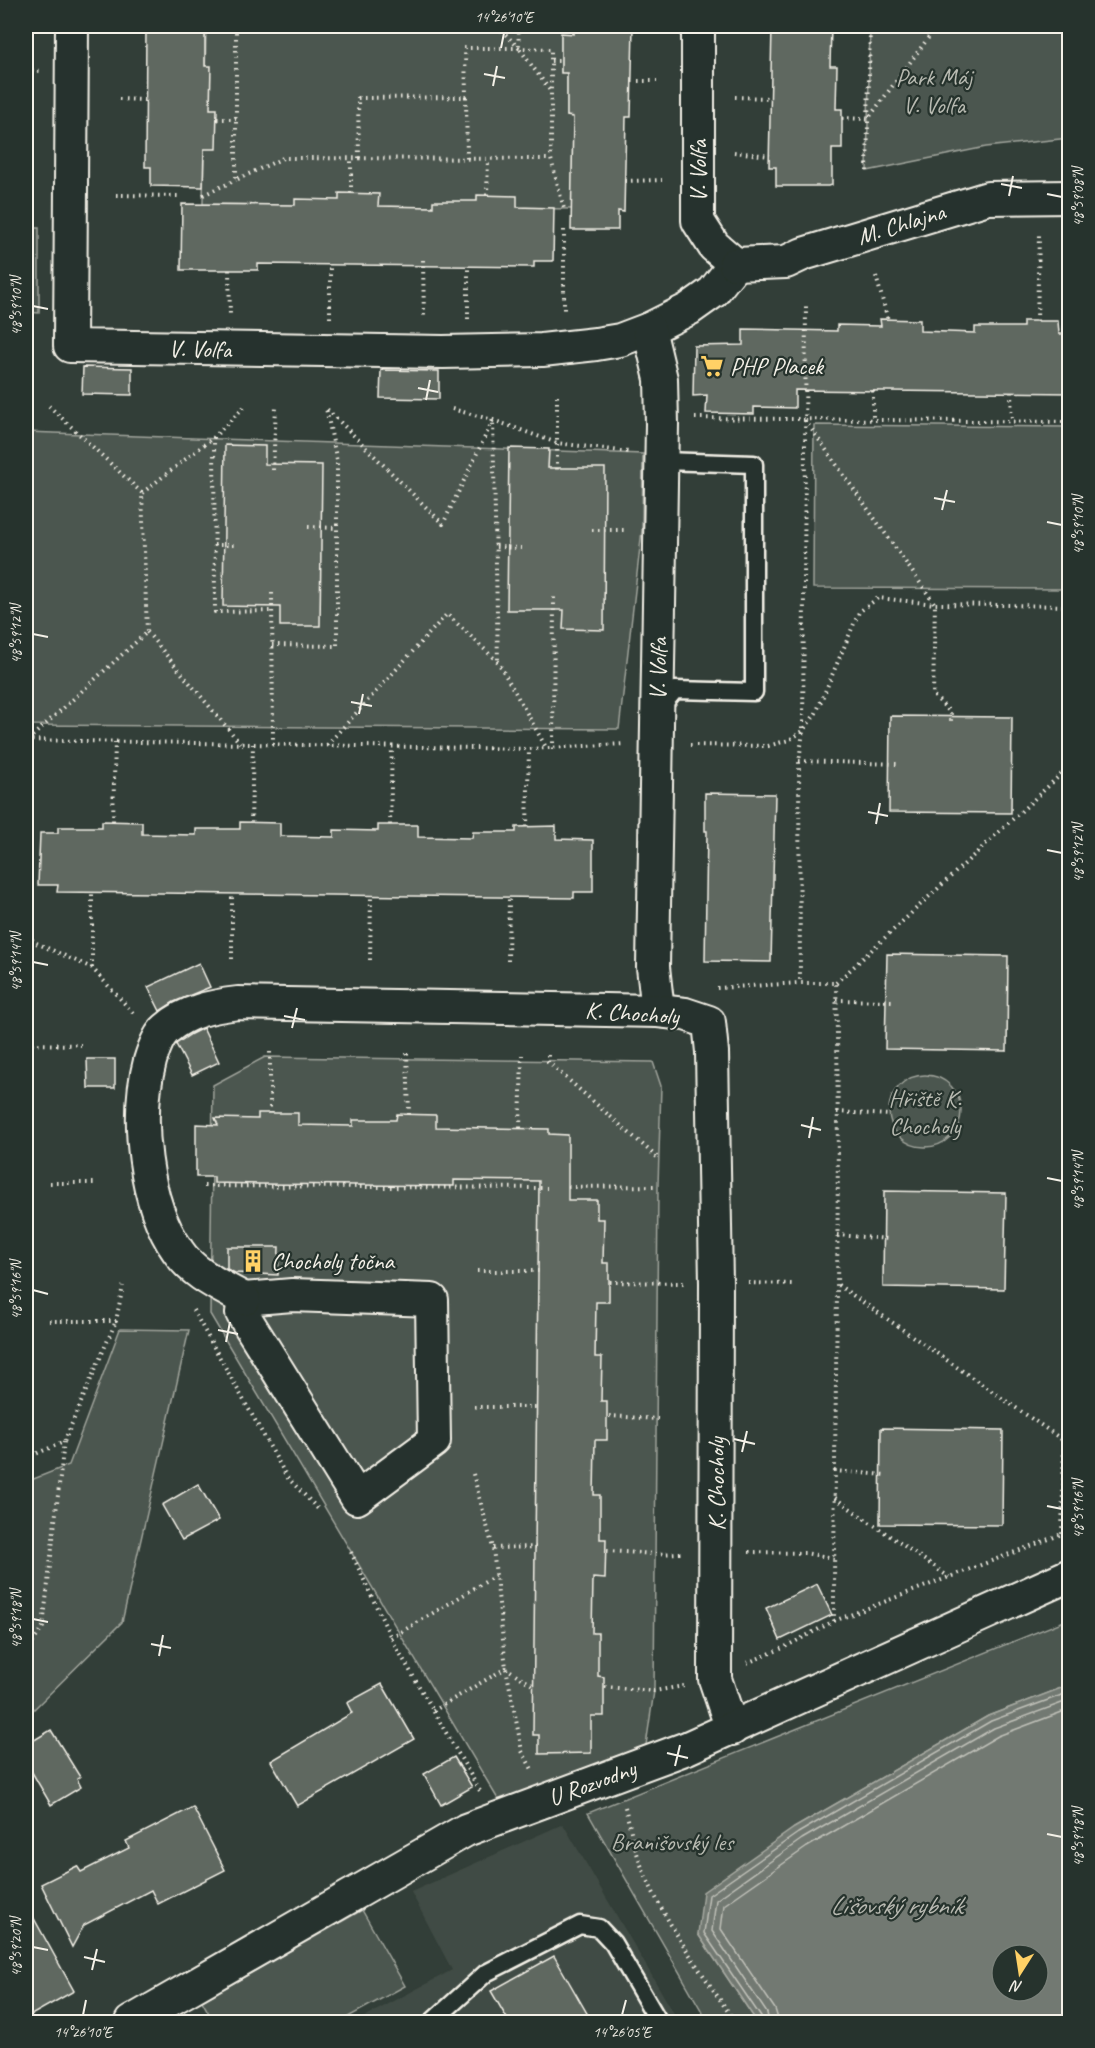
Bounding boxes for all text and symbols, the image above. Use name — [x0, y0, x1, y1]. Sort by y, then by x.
text: 14°26'10"E — [475, 8, 535, 27]
park label: Park Máj V. Volfa — [896, 62, 975, 120]
street label: V. Volfa — [683, 138, 713, 202]
text: 48°59'08"N — [1069, 164, 1088, 227]
street label: M. Chlajna — [853, 196, 950, 252]
text: 48°59'10"N — [7, 273, 26, 336]
street label: V. Volfa — [168, 333, 233, 365]
place label: PHP Placek — [730, 351, 825, 381]
supermarket icon: PHP Placek — [699, 353, 725, 379]
text: 48°59'10"N — [1069, 492, 1088, 555]
text: 48°59'12"N — [7, 601, 26, 664]
street label: V. Volfa — [642, 636, 674, 701]
text: 48°59'12"N — [1069, 820, 1088, 883]
text: 48°59'14"N — [7, 929, 26, 992]
street label: K. Chocholy — [584, 995, 681, 1031]
park label: Hřiště K. Chocholy — [888, 1083, 962, 1141]
text: 48°59'14"N — [1069, 1148, 1088, 1211]
place label: Chocholy točna — [271, 1246, 396, 1276]
building icon: Chocholy točna — [240, 1248, 266, 1274]
text: 48°59'16"N — [7, 1257, 26, 1320]
street label: K. Chocholy — [701, 1435, 731, 1531]
text: 48°59'16"N — [1069, 1476, 1088, 1539]
text: 48°59'18"N — [7, 1586, 26, 1649]
street label: U Rozvodny — [544, 1753, 642, 1813]
text: 48°59'18"N — [1069, 1804, 1088, 1867]
park label: Branišovský les — [611, 1827, 735, 1857]
water label: Lišovský rybník — [830, 1889, 967, 1922]
text: 48°59'20"N — [7, 1914, 26, 1977]
north arrow — [990, 1943, 1050, 2003]
text: N — [1007, 1975, 1024, 1998]
text: 14°26'10"E — [54, 2023, 114, 2042]
text: 14°26'05"E — [593, 2023, 653, 2042]

